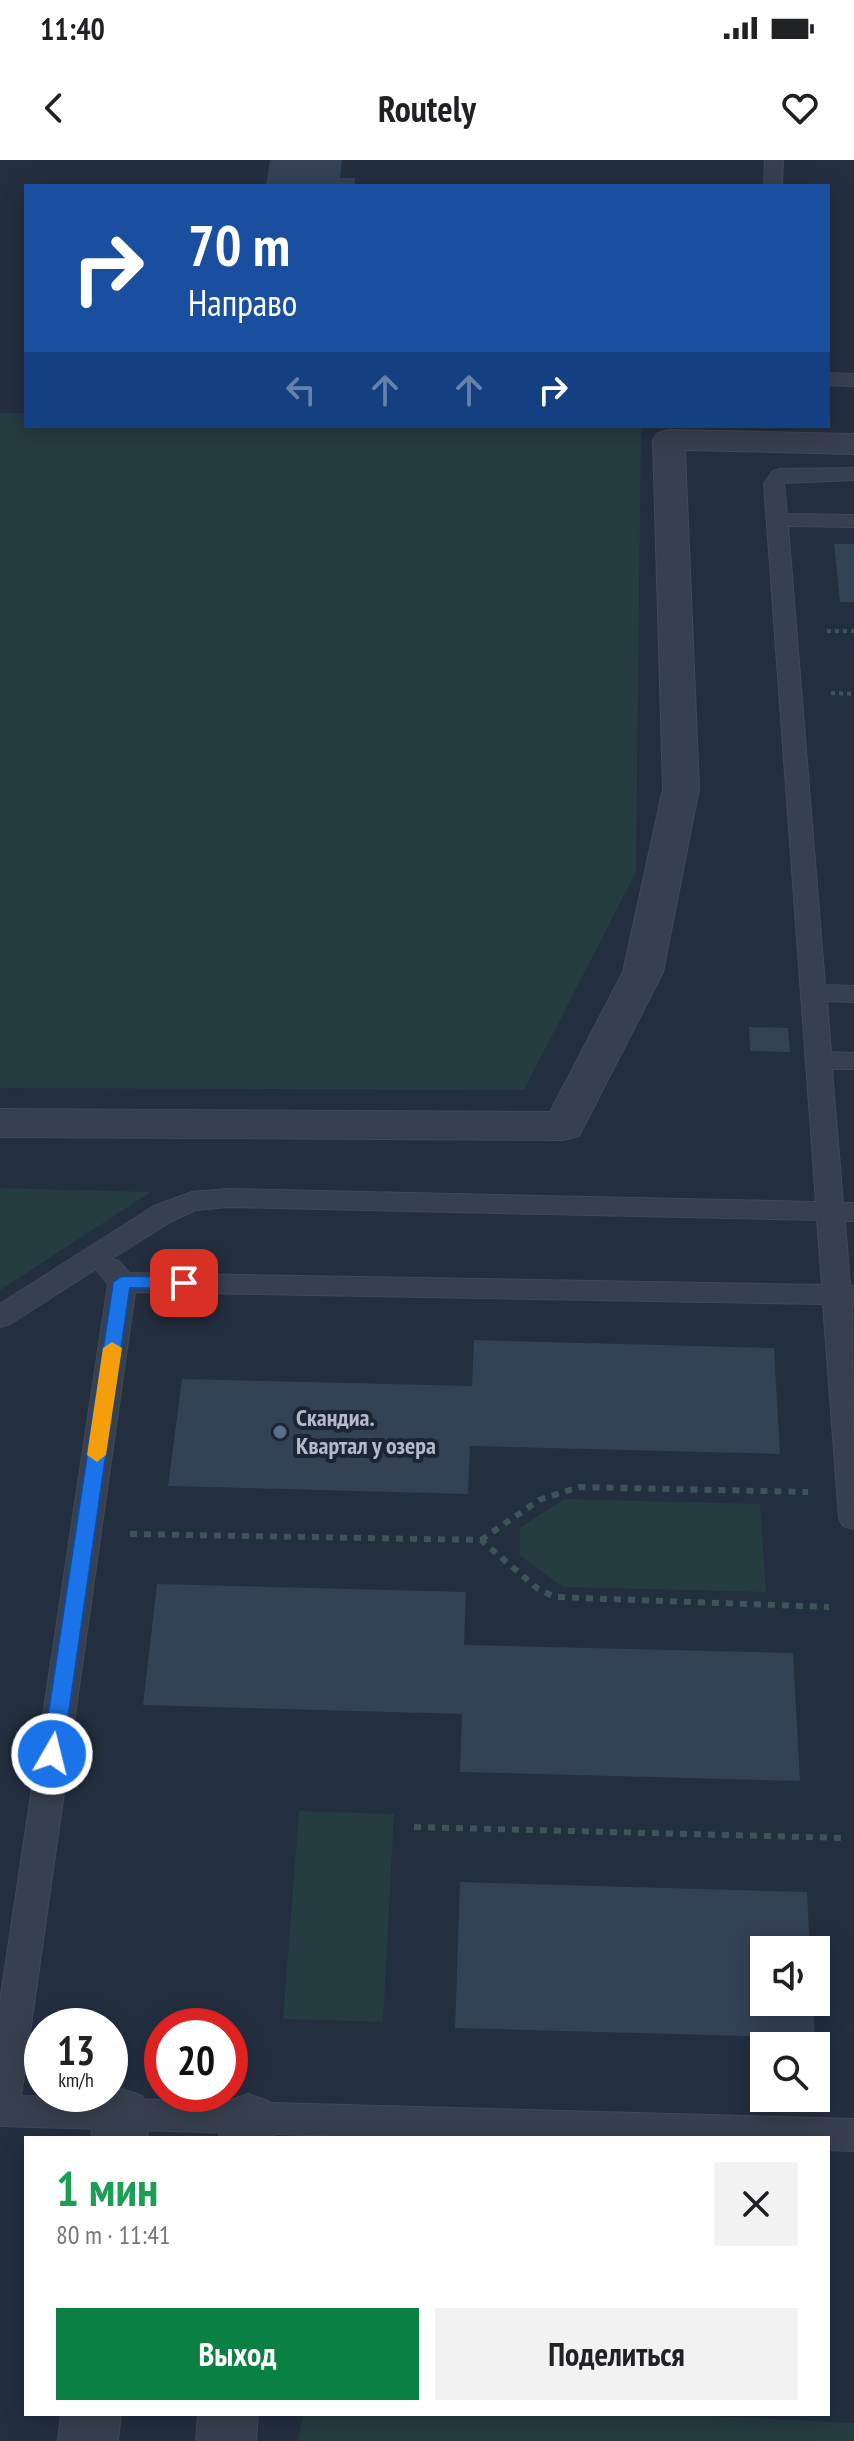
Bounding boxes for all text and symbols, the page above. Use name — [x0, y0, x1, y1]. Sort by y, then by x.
text: 11:40 — [40, 9, 105, 48]
text: Routely — [378, 85, 476, 132]
icon: back — [32, 86, 76, 130]
icon: heart — [778, 86, 822, 130]
text: 70 m — [188, 209, 290, 281]
icon: right — [56, 216, 160, 320]
text: Направо — [188, 279, 297, 326]
icon: left — [279, 368, 323, 412]
icon: ahead — [363, 368, 407, 412]
icon: ahead — [447, 368, 491, 412]
icon: right — [531, 368, 575, 412]
pin — [150, 1249, 218, 1317]
icon: arrive — [162, 1261, 206, 1305]
place label: Скандиа. Квартал у озера — [296, 1402, 436, 1461]
marker: Скандиа. Квартал у озера — [271, 1423, 289, 1441]
position arrow — [10, 1712, 94, 1796]
map controls — [750, 1936, 830, 2112]
button: sound — [750, 1936, 830, 2016]
speed limit sign: 20 — [144, 2008, 248, 2112]
text: 13 — [57, 2024, 95, 2076]
button: search — [750, 2032, 830, 2112]
text: km/h — [58, 2067, 94, 2093]
text: 1 мин — [56, 2157, 158, 2219]
button: close — [714, 2162, 798, 2246]
text: 80 m · 11:41 — [56, 2218, 171, 2251]
button: Выход — [56, 2308, 419, 2400]
button: Поделиться — [435, 2308, 798, 2400]

